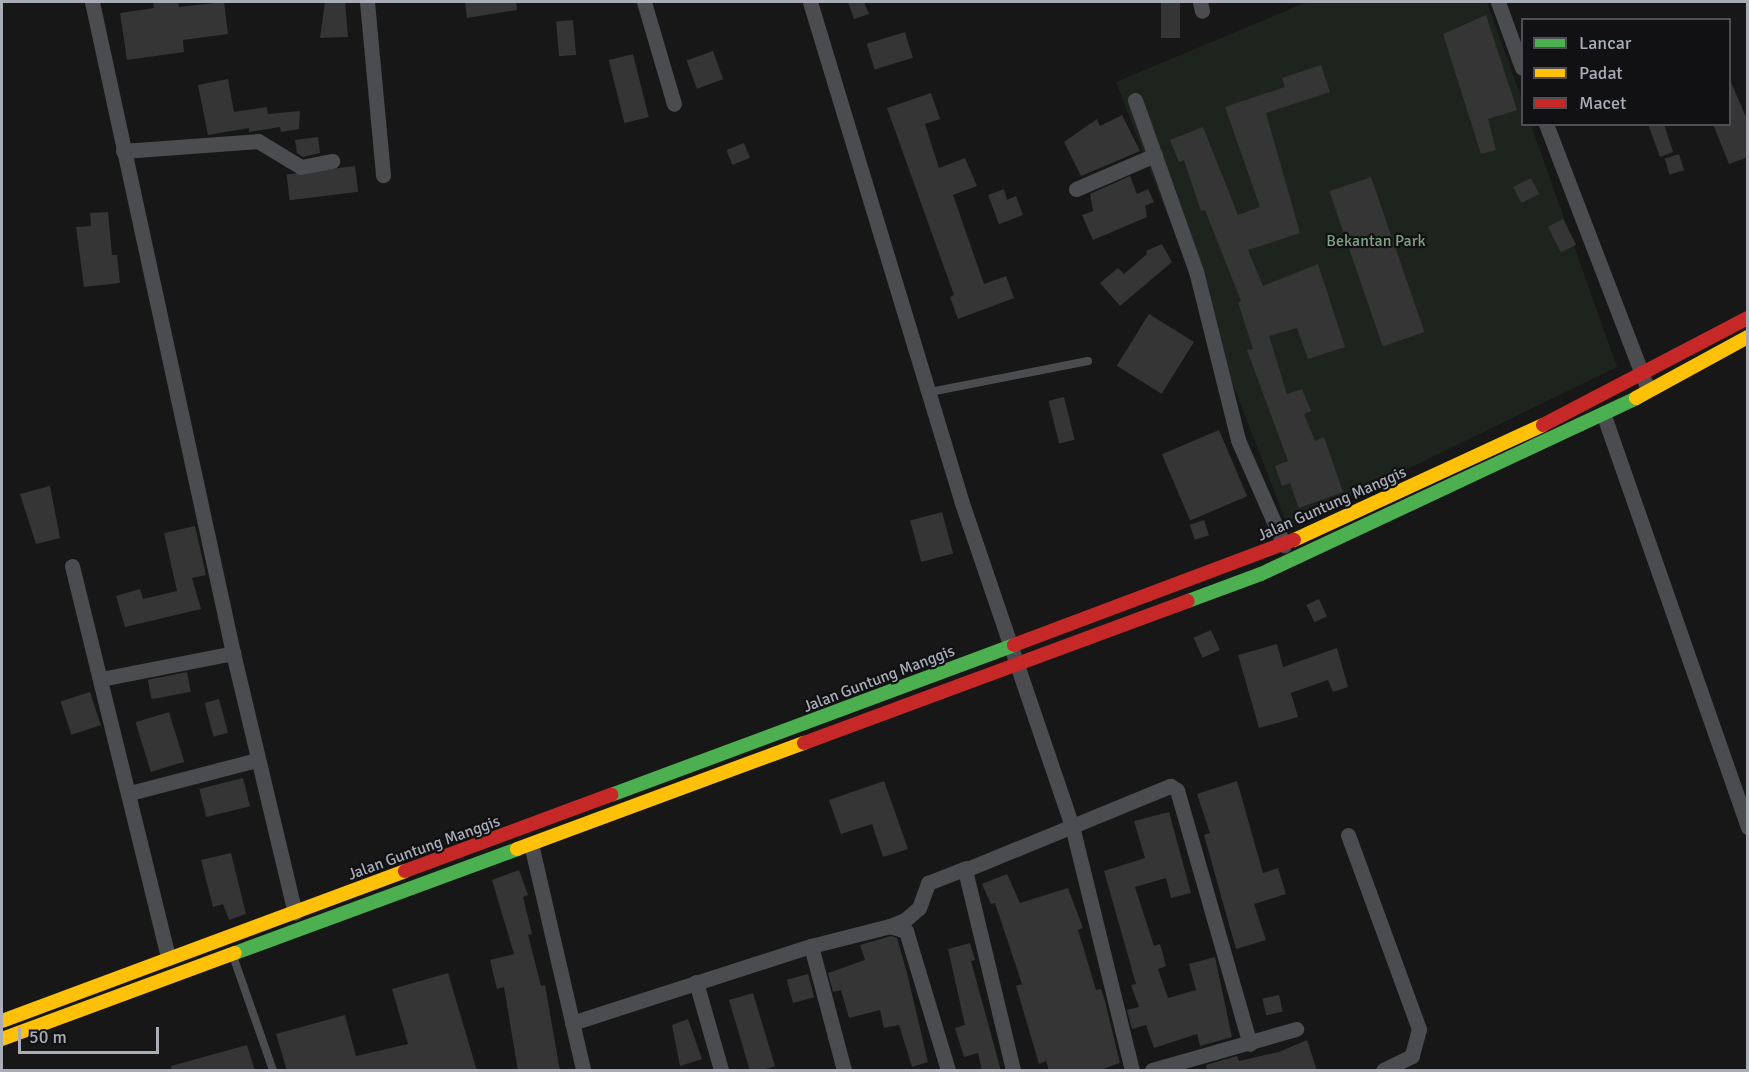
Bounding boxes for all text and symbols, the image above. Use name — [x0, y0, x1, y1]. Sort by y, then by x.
legend — [1521, 18, 1731, 126]
text: Lancar — [1579, 32, 1631, 54]
text: Padat — [1579, 62, 1623, 84]
text: Macet — [1579, 92, 1626, 114]
park label: Bekantan Park — [1326, 231, 1426, 251]
street label: Jalan Guntung Manggis — [1255, 463, 1409, 545]
street label: Jalan Guntung Manggis — [801, 641, 957, 717]
street label: Jalan Guntung Manggis — [345, 811, 503, 885]
scale bar — [21, 1015, 162, 1053]
text: 50 m — [29, 1026, 67, 1048]

